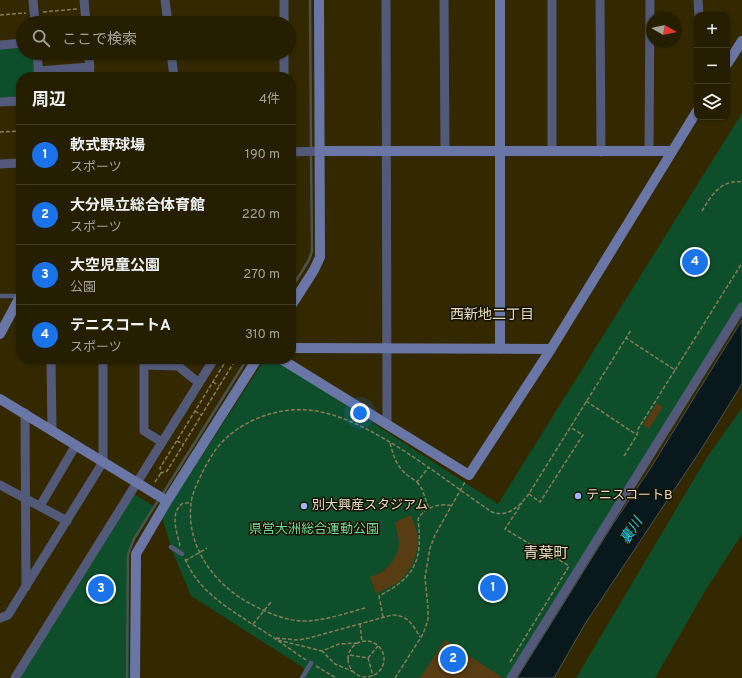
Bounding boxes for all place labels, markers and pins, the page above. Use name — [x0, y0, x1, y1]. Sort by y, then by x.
pin: 4 — [682, 247, 708, 277]
place label: テニスコートB — [586, 488, 673, 504]
marker: テニスコートB — [573, 491, 583, 501]
place label: 別大興産スタジアム — [312, 498, 428, 514]
marker: 別大興産スタジアム — [299, 501, 309, 511]
pin: 1 — [480, 573, 506, 603]
pin: 3 — [88, 574, 114, 604]
pin: 2 — [440, 644, 466, 674]

